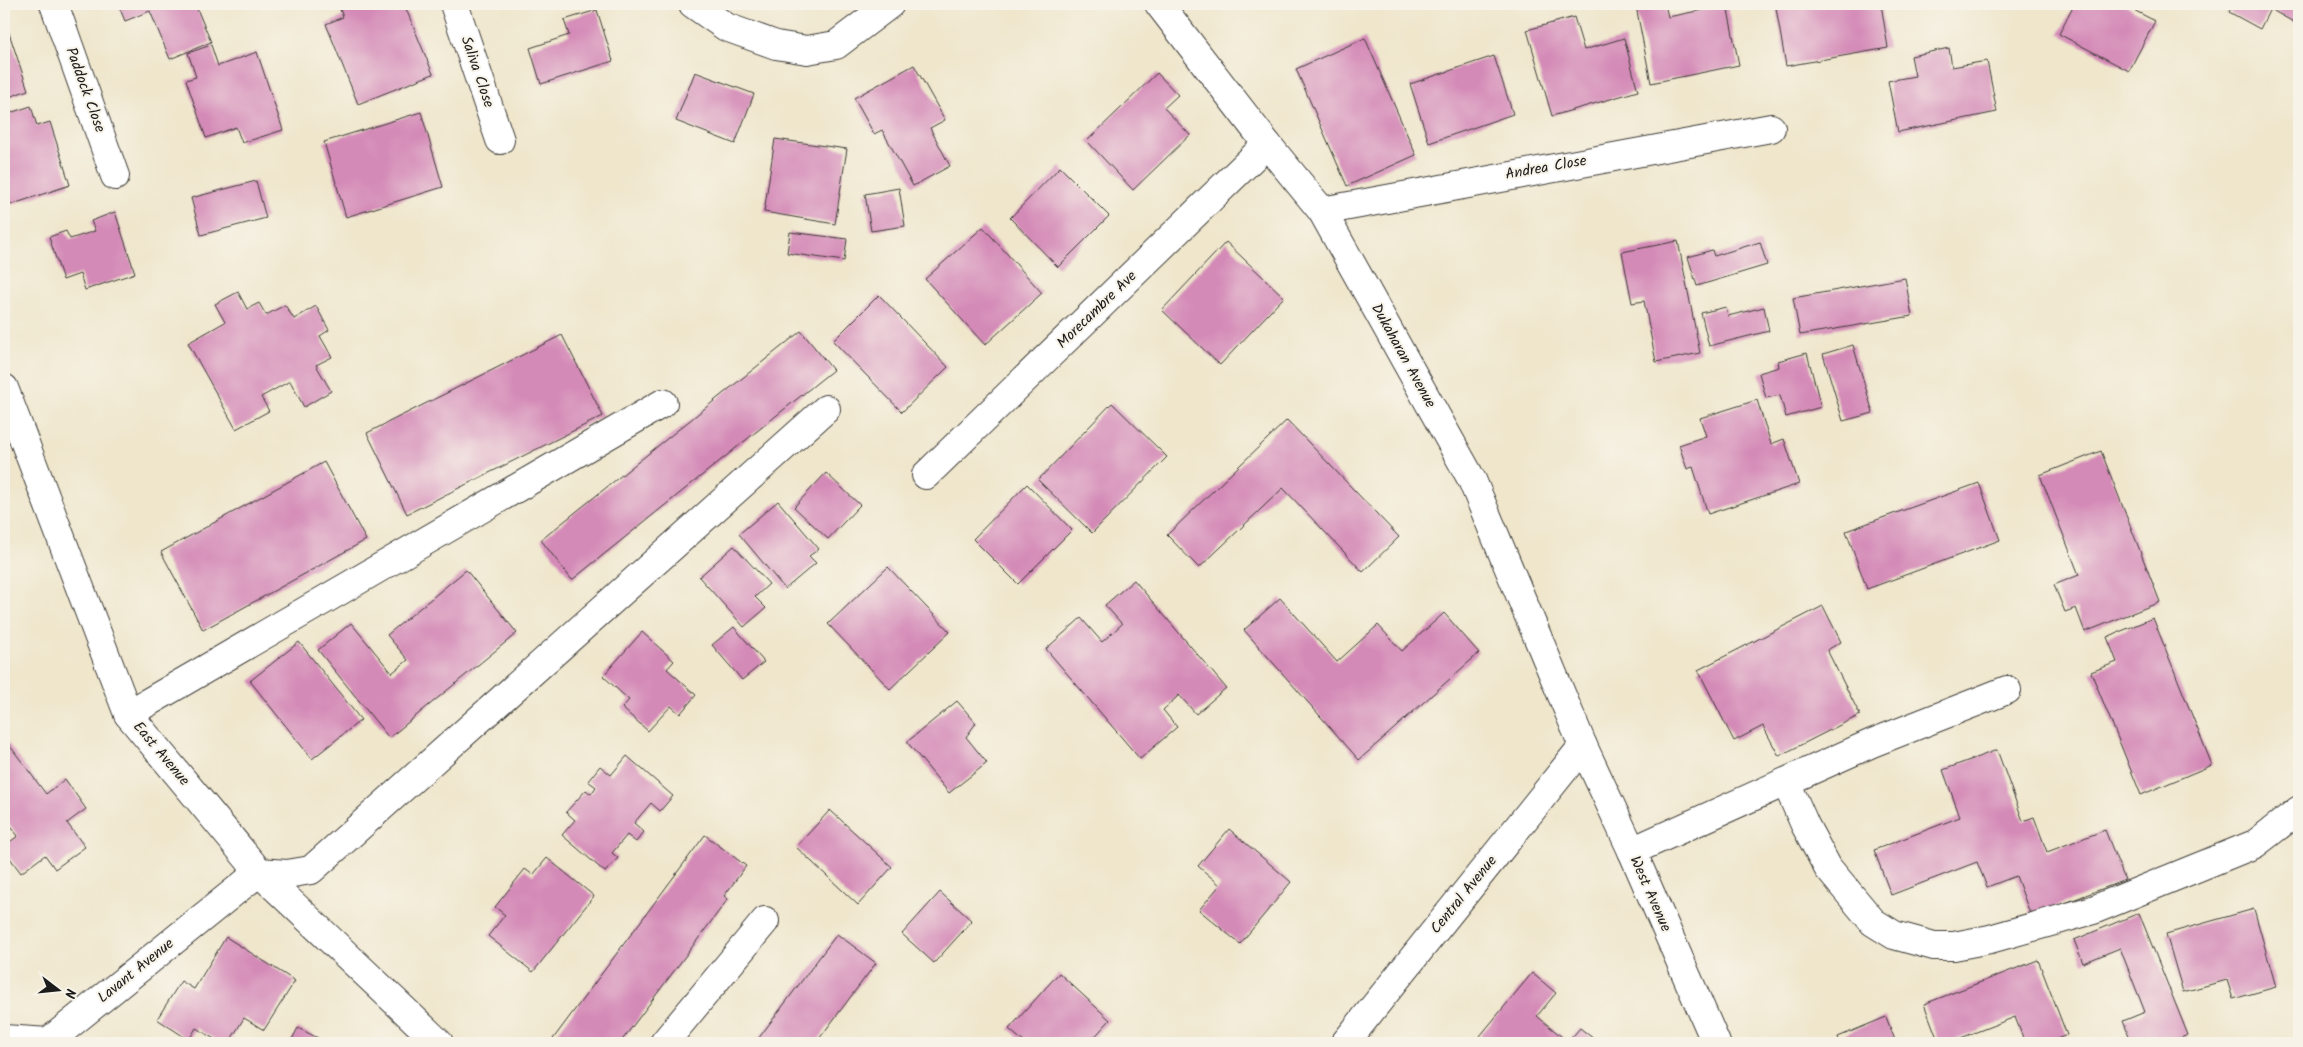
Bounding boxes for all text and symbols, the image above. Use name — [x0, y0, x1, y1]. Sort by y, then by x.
street label: Saliva Close — [454, 33, 501, 111]
street label: Paddock Close — [58, 44, 112, 136]
street label: Andrea Close — [1504, 149, 1589, 187]
street label: Morecambre Ave — [1051, 265, 1143, 355]
street label: Dukaharan Avenue — [1364, 299, 1442, 413]
street label: East Avenue — [127, 716, 195, 792]
street label: Central Avenue — [1425, 850, 1503, 940]
street label: West Avenue — [1623, 852, 1678, 936]
street label: Lavant Avenue — [92, 932, 180, 1009]
north arrow — [32, 964, 82, 1014]
text: N — [58, 986, 81, 1001]

